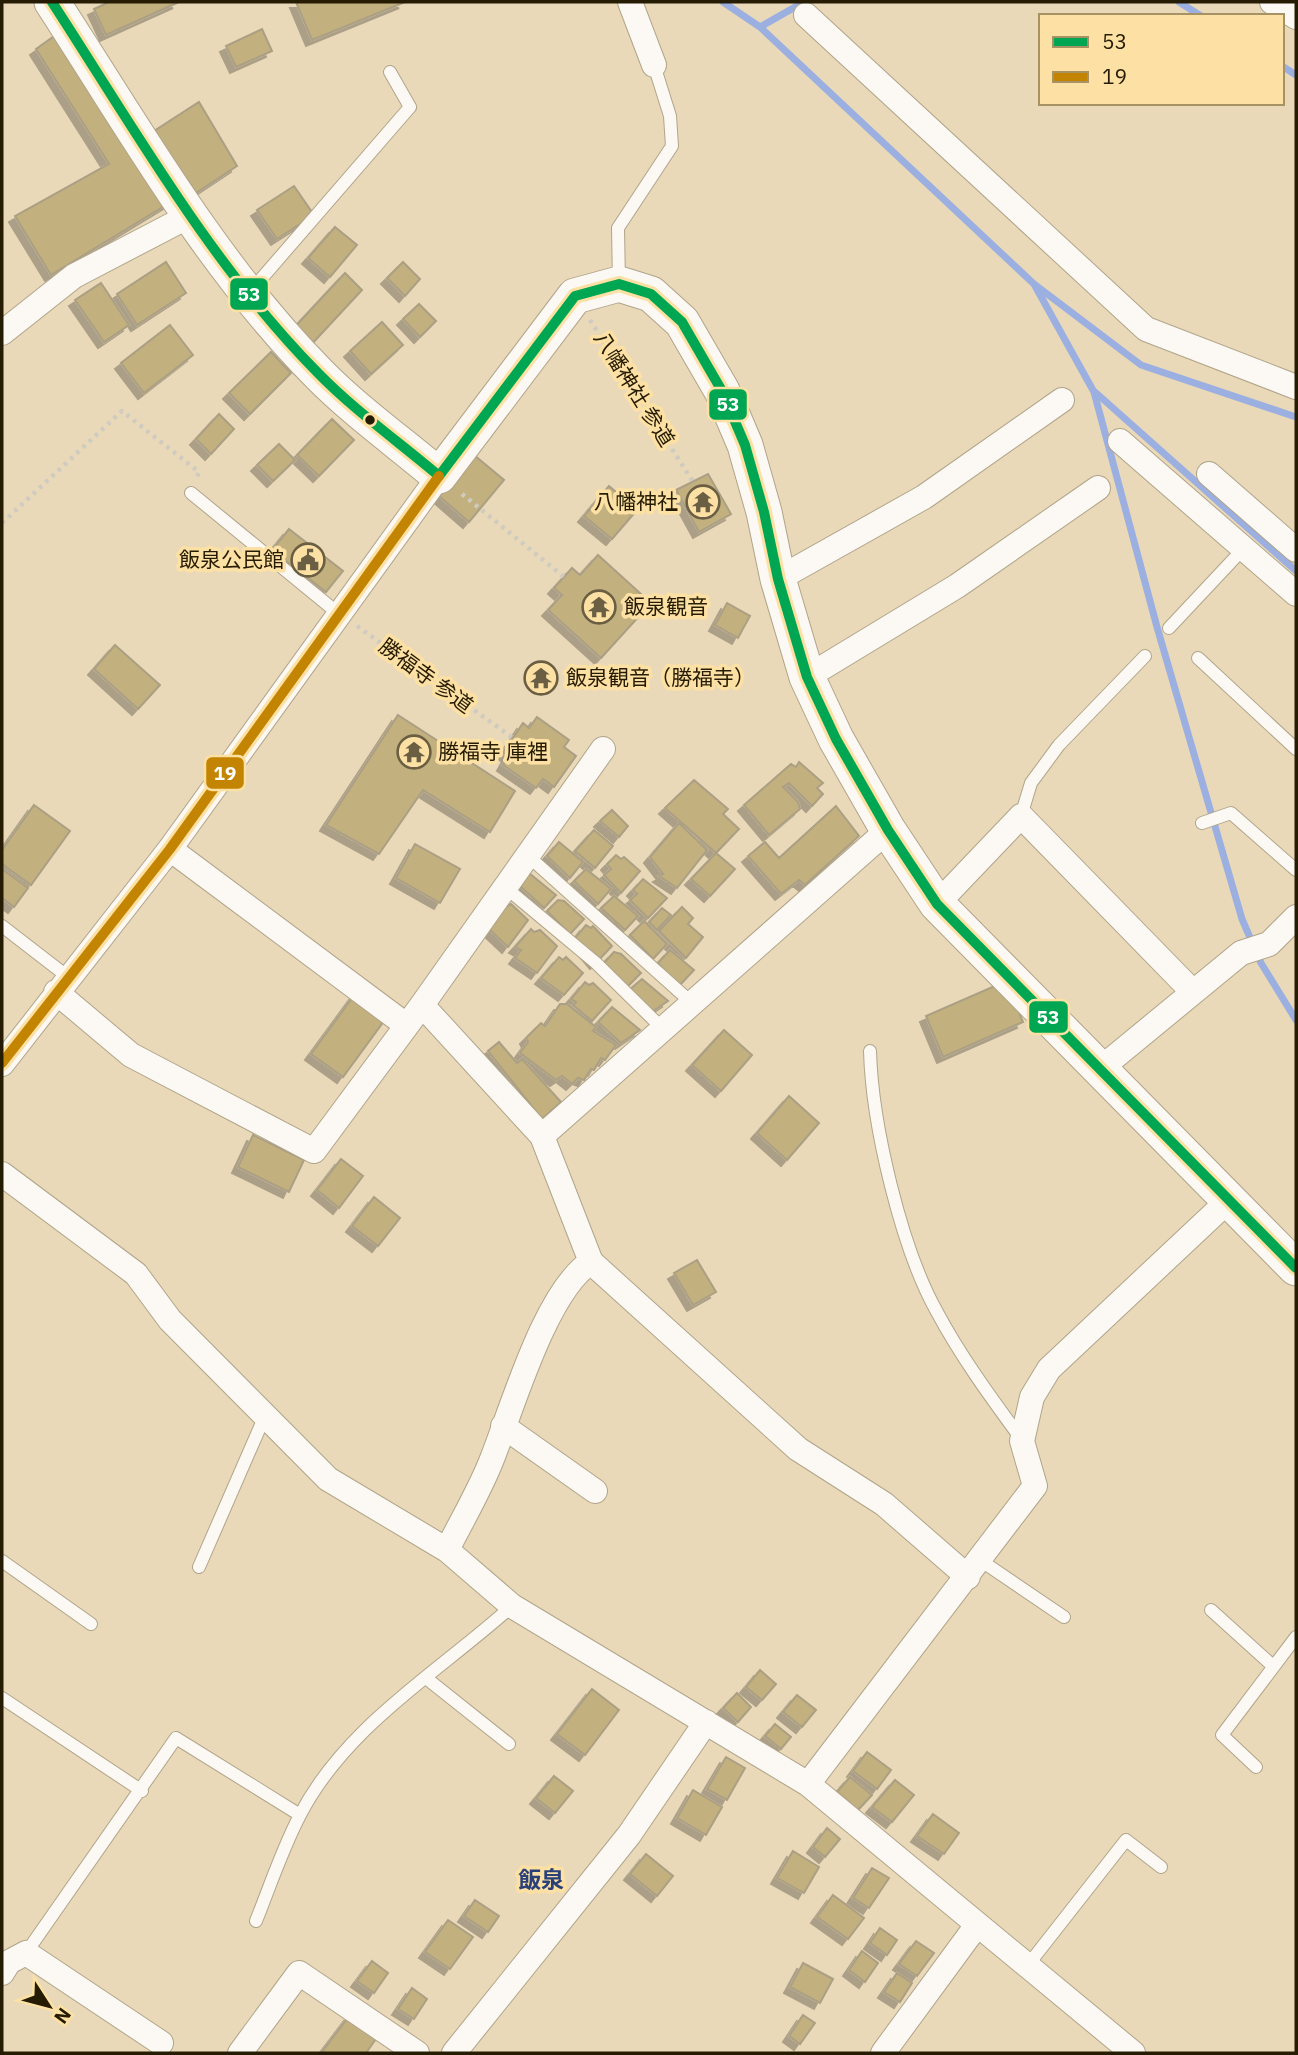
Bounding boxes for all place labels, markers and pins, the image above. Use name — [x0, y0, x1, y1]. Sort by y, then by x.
unlabelled marker — [363, 413, 377, 427]
temple icon: 八幡神社 — [684, 483, 722, 521]
place label: 八幡神社 — [594, 487, 678, 515]
public building icon: 飯泉公民館 — [289, 541, 327, 579]
place label: 飯泉公民館 — [179, 545, 284, 573]
temple icon: 飯泉観音 — [580, 588, 618, 626]
place label: 飯泉観音 — [624, 592, 708, 620]
temple icon: 飯泉観音（勝福寺） — [522, 659, 560, 697]
place label: 飯泉観音（勝福寺） — [566, 663, 755, 691]
temple icon: 勝福寺 庫裡 — [395, 733, 433, 771]
place label: 勝福寺 庫裡 — [438, 737, 548, 765]

